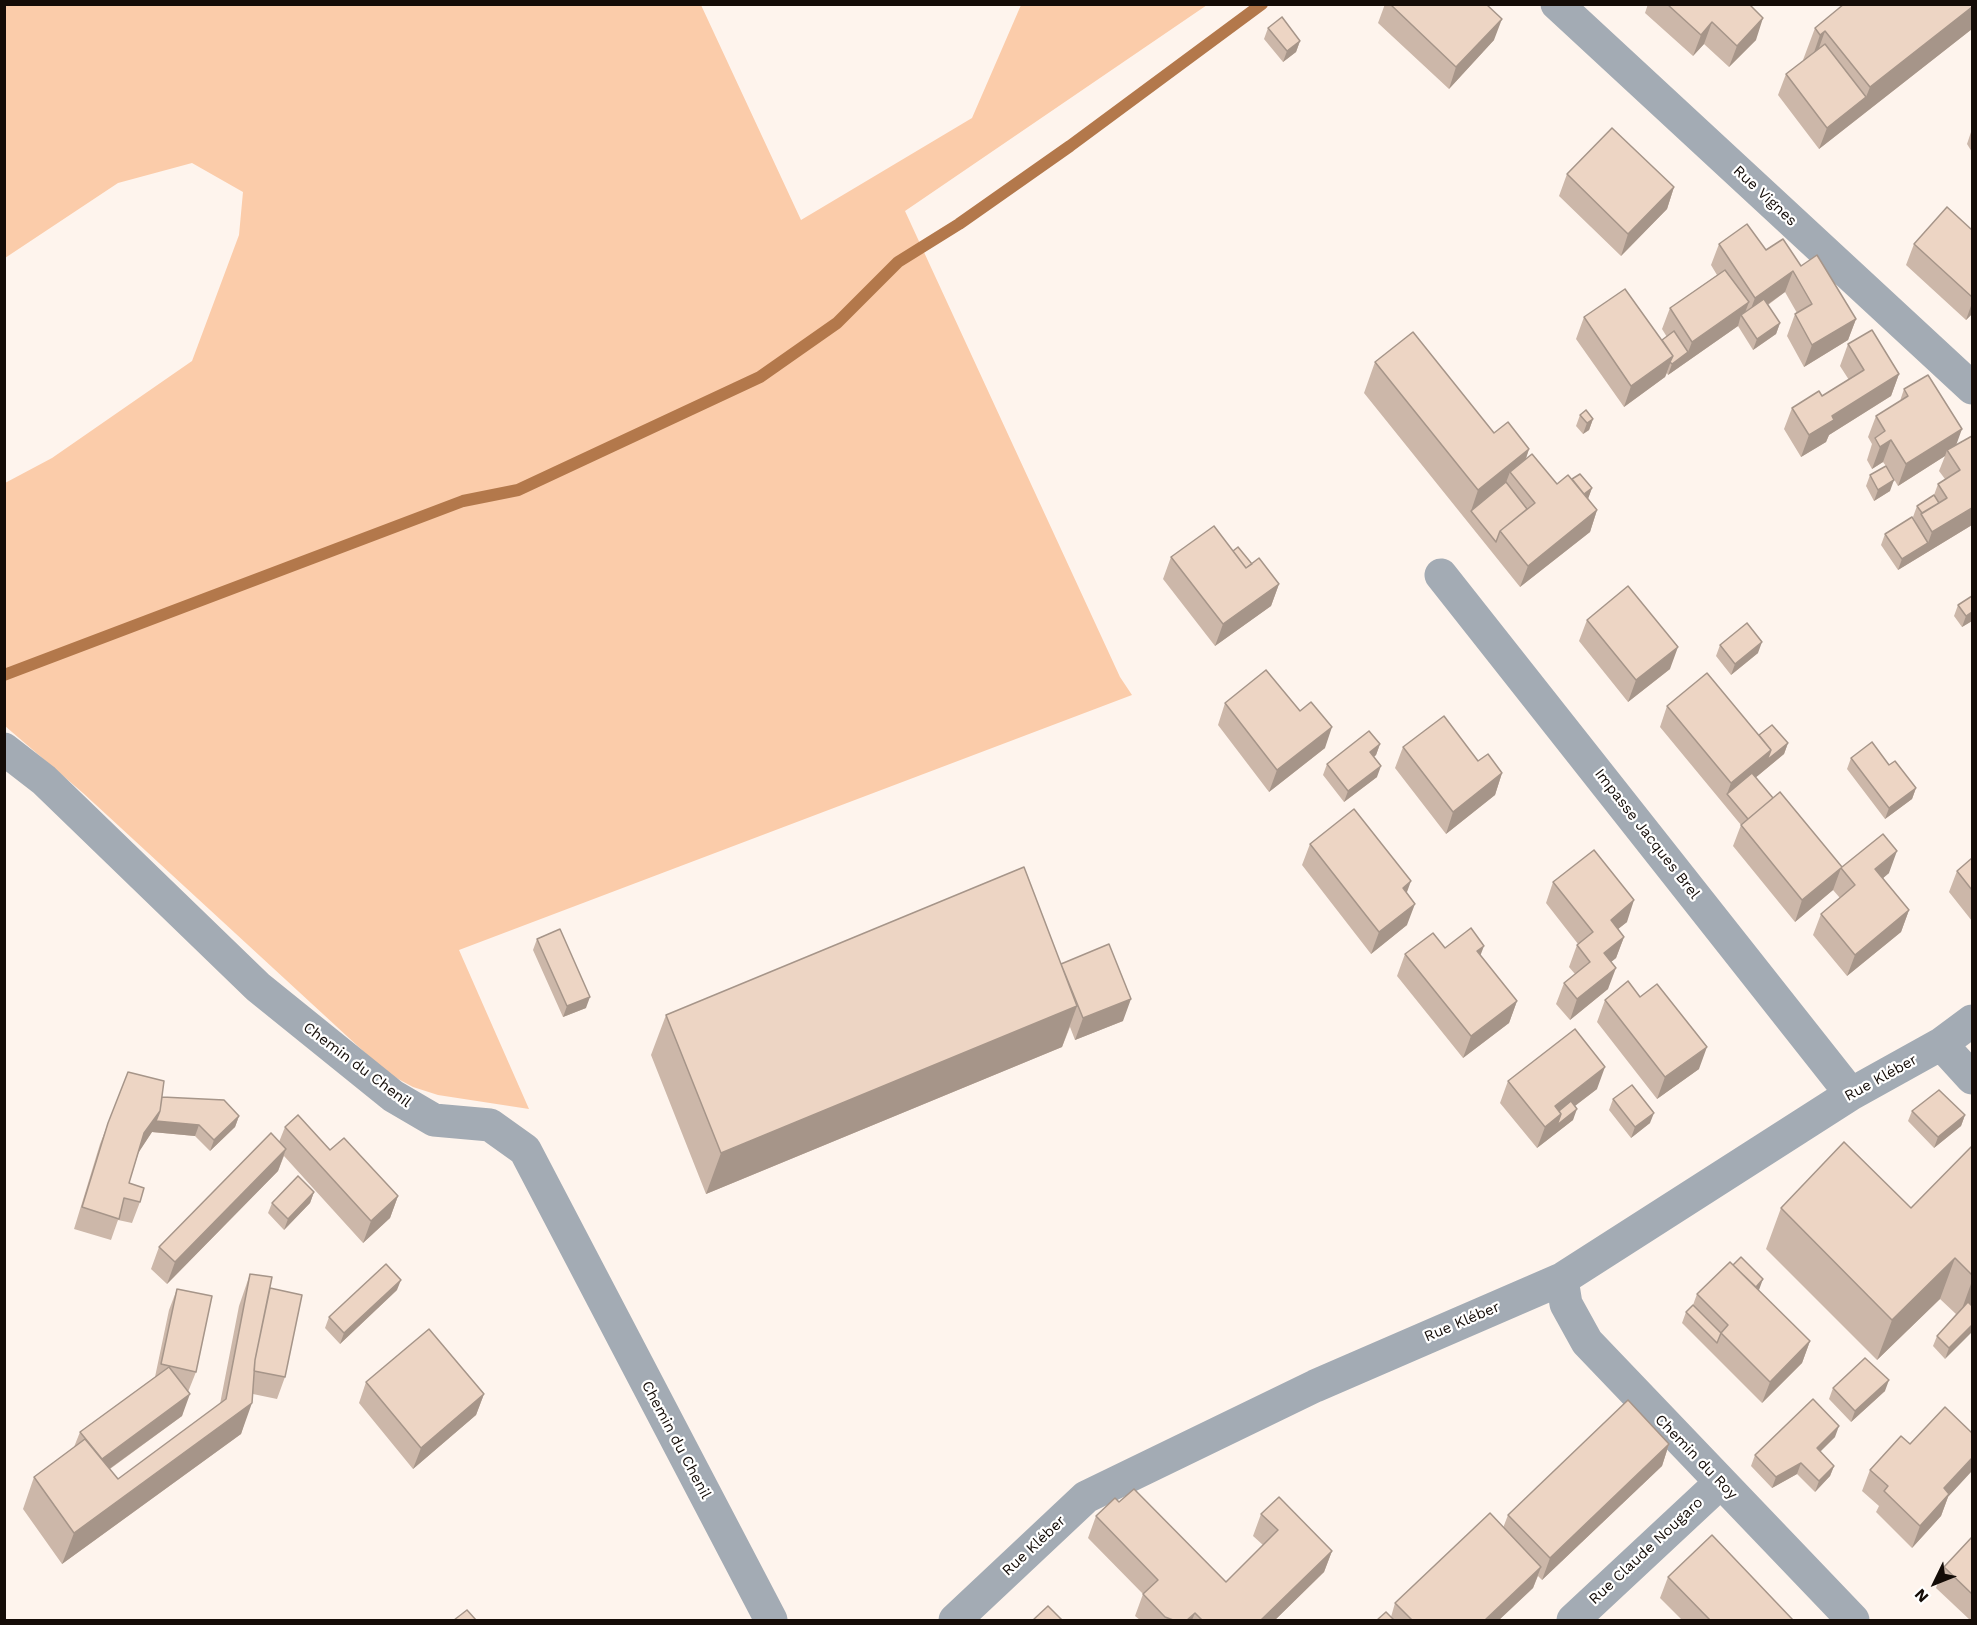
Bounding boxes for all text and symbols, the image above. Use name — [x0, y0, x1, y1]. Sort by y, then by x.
street label: Rue Vignes — [1729, 162, 1801, 230]
street label: Impasse Jacques Brel — [1591, 765, 1703, 903]
street label: Chemin du Chenil — [299, 1018, 415, 1112]
street label: Rue Kléber — [1842, 1051, 1920, 1105]
street label: Rue Kléber — [1422, 1298, 1502, 1346]
street label: Chemin du Chenil — [637, 1378, 715, 1502]
street label: Chemin du Roy — [1651, 1411, 1741, 1503]
street label: Rue Claude Nougaro — [1585, 1494, 1707, 1608]
street label: Rue Kléber — [999, 1512, 1069, 1580]
north arrow — [1905, 1553, 1965, 1613]
text: N — [1910, 1585, 1932, 1606]

